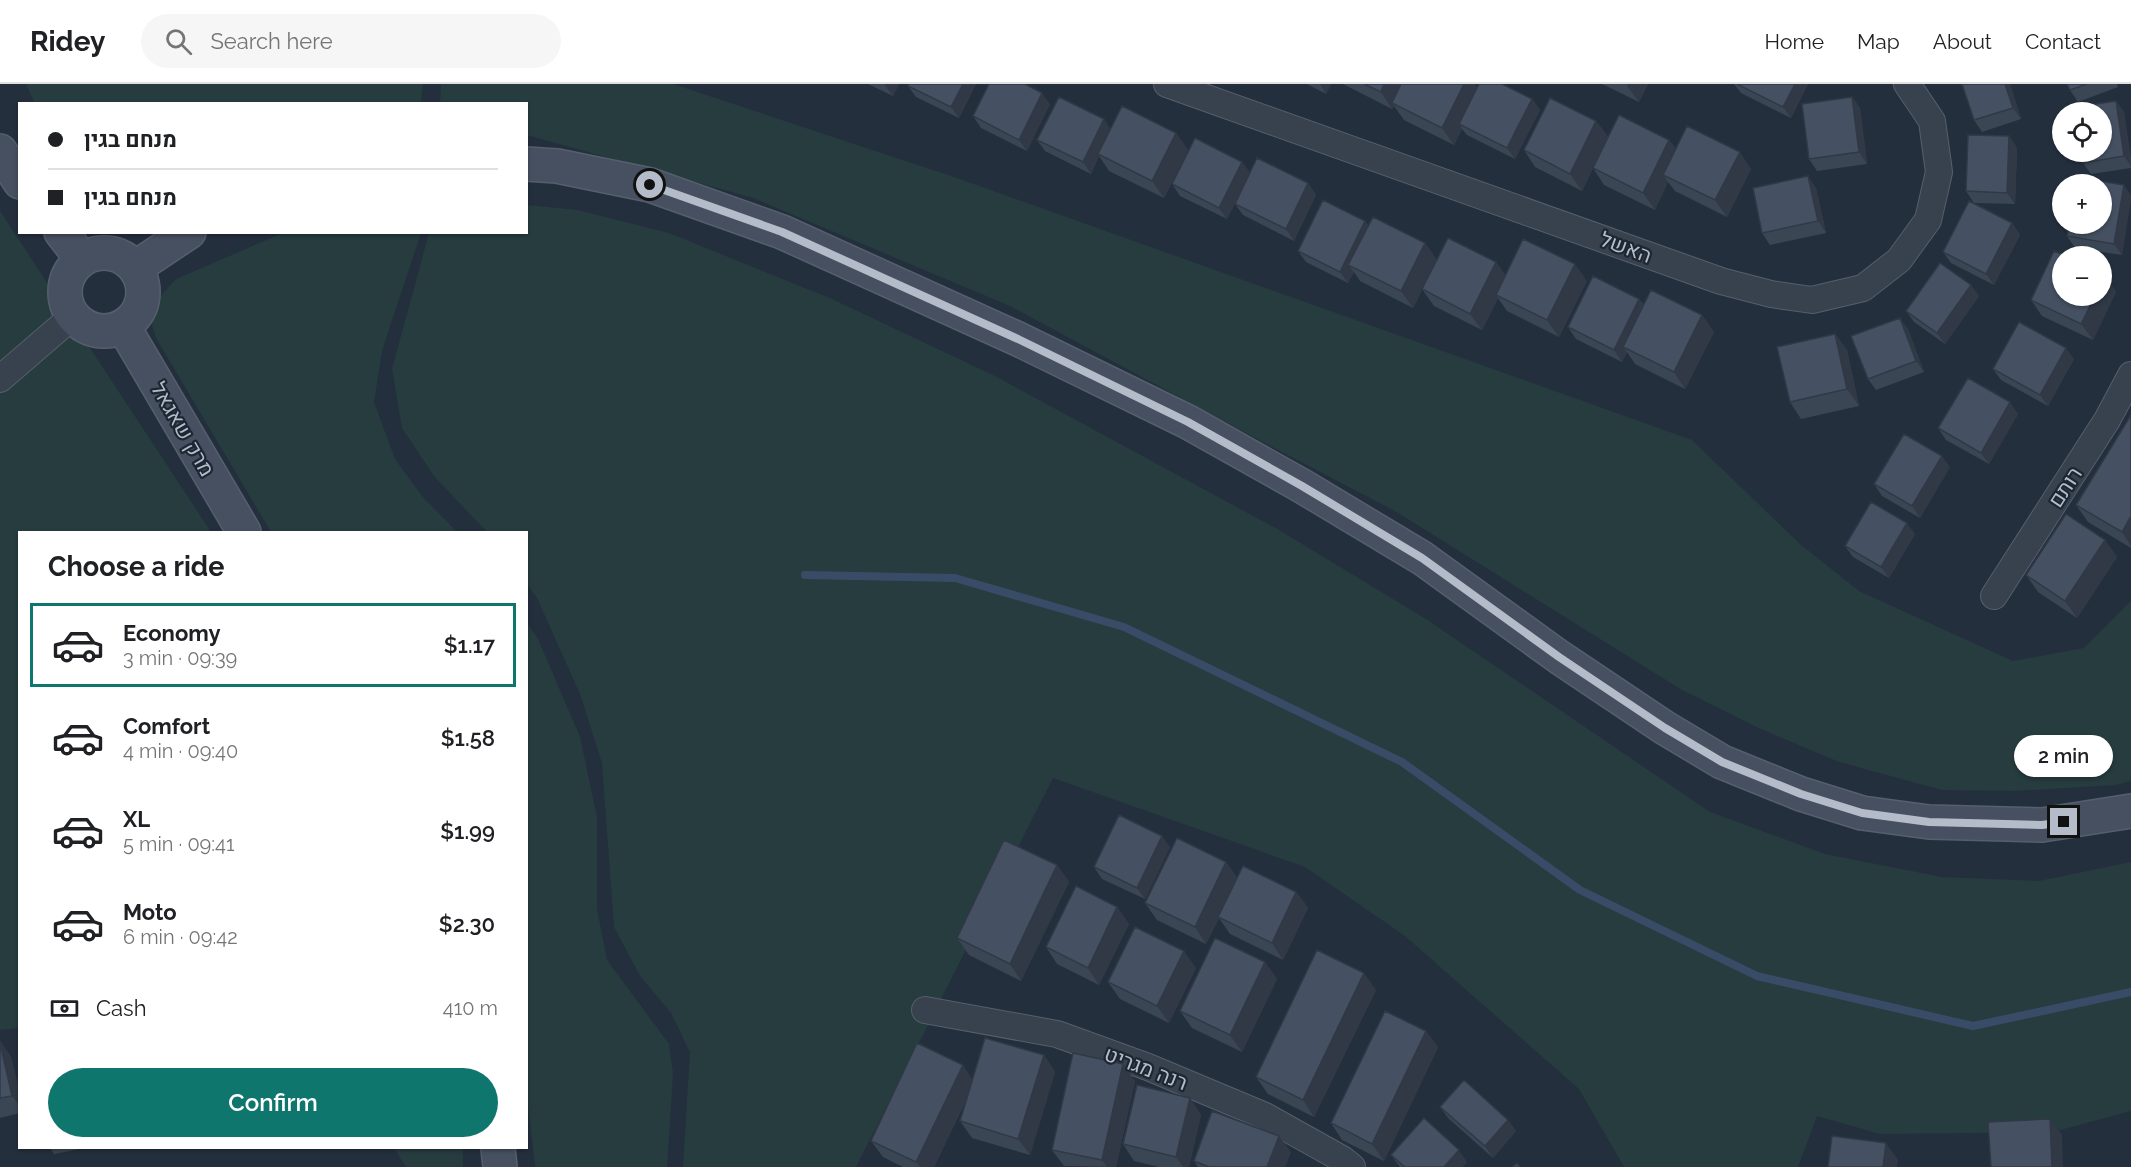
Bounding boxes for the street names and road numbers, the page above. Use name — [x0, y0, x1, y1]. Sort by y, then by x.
street label: האשל — [1597, 226, 1655, 268]
street label: מרק שאגאל — [146, 377, 220, 481]
street label: רותם — [2043, 462, 2087, 512]
street label: רנה מגריט — [1101, 1041, 1191, 1095]

